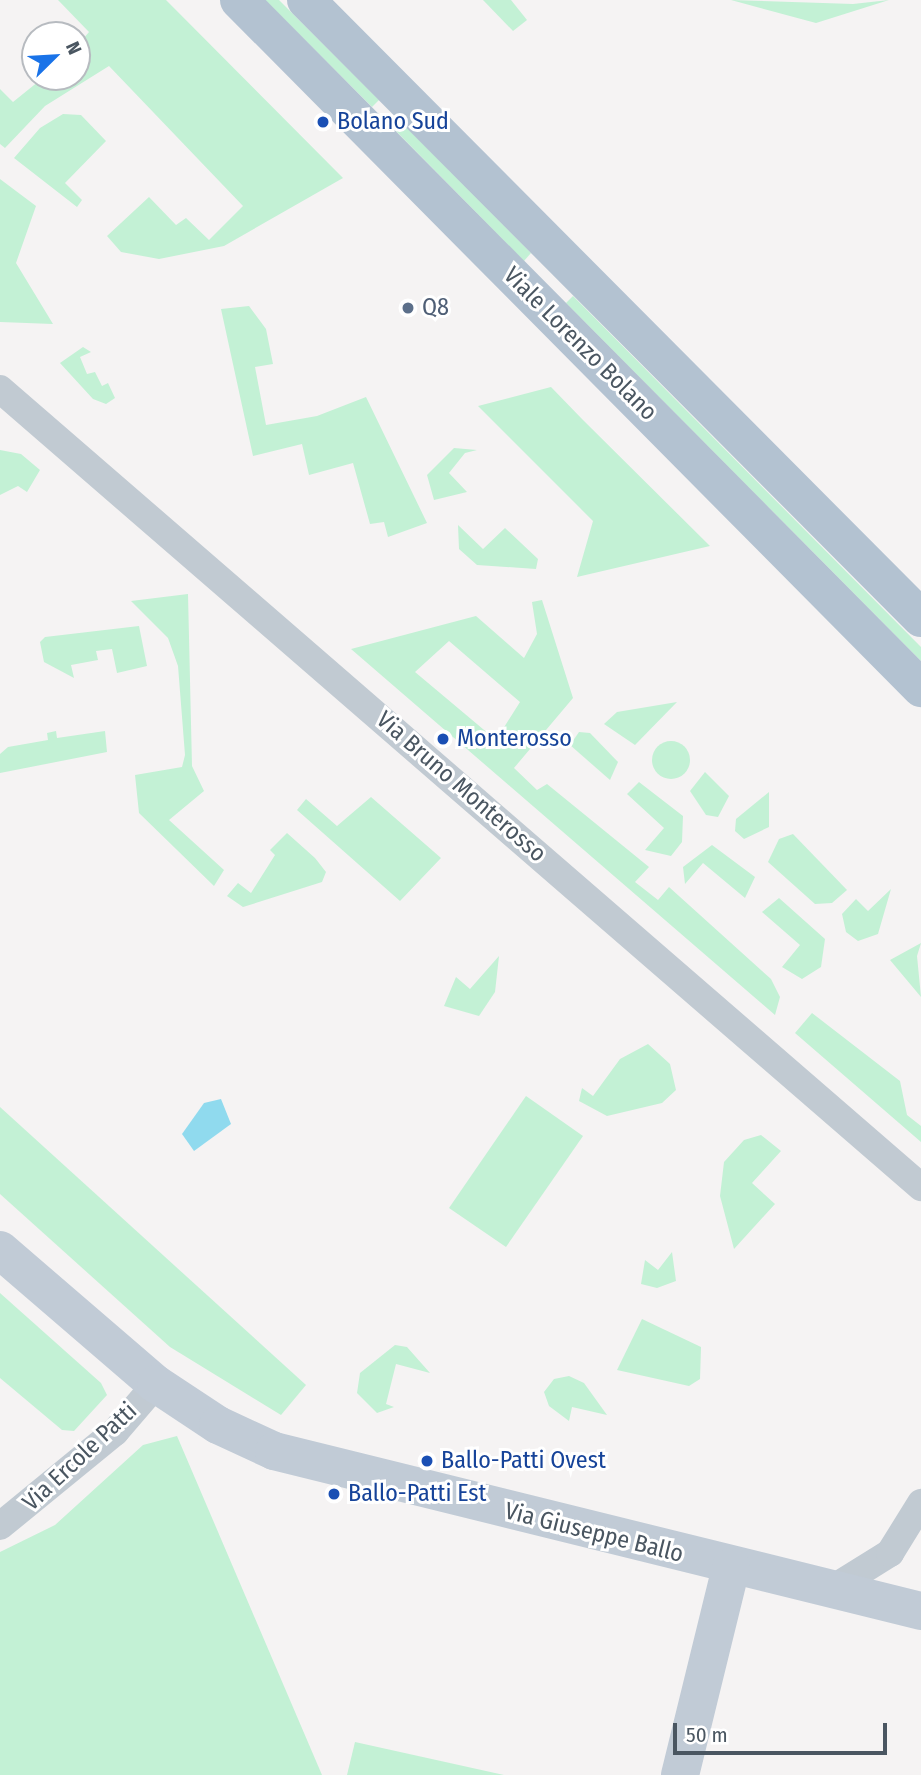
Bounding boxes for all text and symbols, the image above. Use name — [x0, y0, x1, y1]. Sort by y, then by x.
north arrow — [21, 21, 91, 91]
text: N — [61, 38, 87, 58]
place label: Bolano Sud — [337, 108, 449, 136]
marker: Bolano Sud — [315, 114, 331, 130]
street label: Viale Lorenzo Bolano — [497, 261, 663, 427]
place label: Q8 — [422, 294, 449, 322]
marker: Q8 — [400, 300, 416, 316]
street label: Via Bruno Monterosso — [370, 705, 552, 869]
place label: Monterosso — [457, 725, 572, 753]
marker: Monterosso — [435, 731, 451, 747]
street label: Via Ercole Patti — [17, 1397, 143, 1517]
place label: Ballo-Patti Ovest — [441, 1447, 606, 1475]
marker: Ballo-Patti Ovest — [419, 1453, 435, 1469]
place label: Ballo-Patti Est — [348, 1480, 486, 1508]
marker: Ballo-Patti Est — [326, 1486, 342, 1502]
street label: Via Giuseppe Ballo — [502, 1497, 686, 1569]
scale bar — [676, 1708, 890, 1752]
text: 50 m — [686, 1722, 728, 1748]

